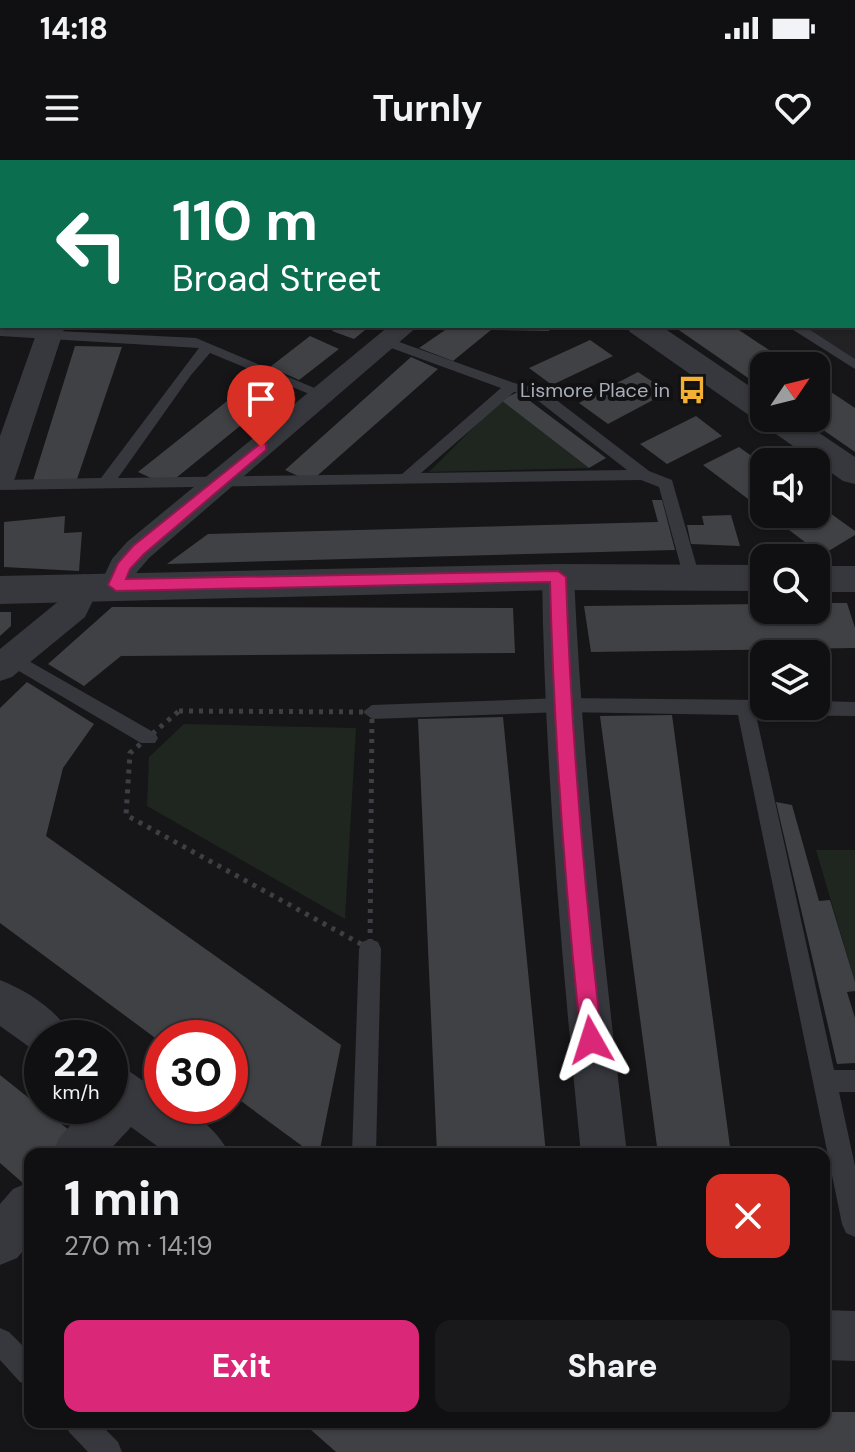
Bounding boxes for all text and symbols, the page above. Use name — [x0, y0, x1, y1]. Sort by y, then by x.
text: 14:18 — [40, 9, 108, 48]
text: Turnly — [372, 85, 483, 132]
icon: menu — [40, 86, 84, 130]
icon: heart — [771, 86, 815, 130]
text: 110 m — [172, 184, 318, 257]
icon: left — [40, 192, 144, 296]
text: Broad Street — [172, 255, 381, 302]
north arrow — [750, 352, 830, 432]
map controls — [750, 352, 830, 720]
pin — [227, 365, 295, 447]
bus stop icon: Lismore Place in — [677, 375, 707, 405]
icon: arrive — [239, 377, 283, 421]
place label: Lismore Place in — [520, 377, 670, 403]
button: sound — [750, 448, 830, 528]
button: search — [750, 544, 830, 624]
button: layers — [750, 640, 830, 720]
position arrow — [549, 998, 633, 1082]
speed limit sign: 30 — [144, 1020, 248, 1124]
text: 22 — [53, 1036, 99, 1088]
text: km/h — [52, 1079, 100, 1105]
text: 1 min — [64, 1167, 181, 1230]
button: close — [706, 1174, 790, 1258]
text: 270 m · 14:19 — [64, 1229, 213, 1263]
button: Exit — [64, 1320, 419, 1412]
button: Share — [435, 1320, 790, 1412]

